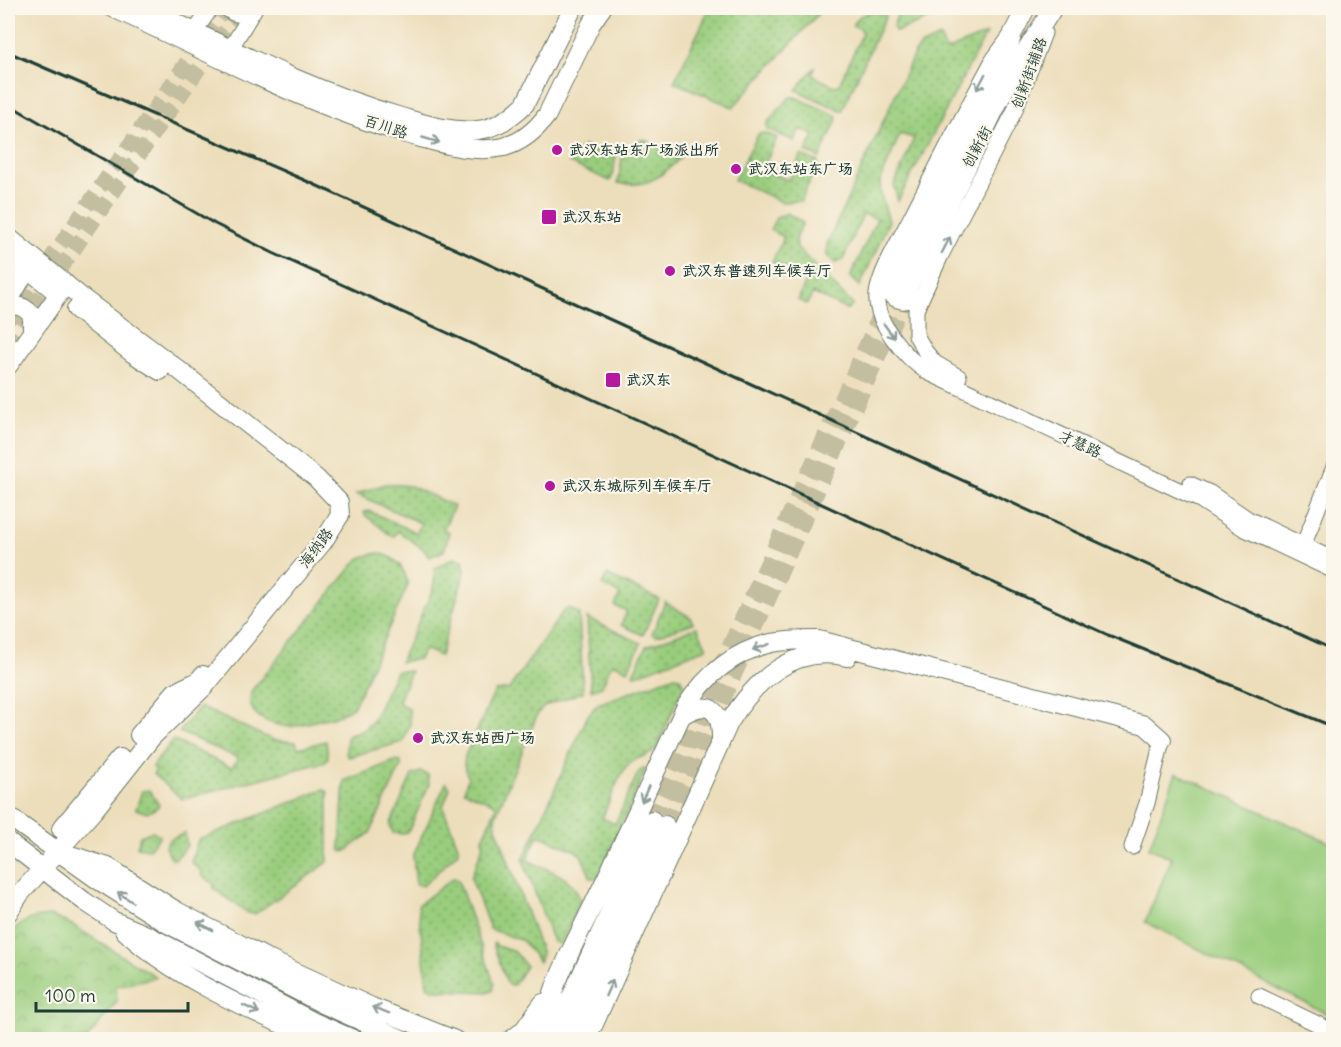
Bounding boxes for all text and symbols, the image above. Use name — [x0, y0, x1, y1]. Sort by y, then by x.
street label: 创新街辅路 — [1007, 34, 1050, 111]
one-way arrow — [975, 73, 987, 90]
street label: 百川路 — [362, 111, 410, 143]
street label: 创新街 — [958, 122, 996, 171]
one-way arrow — [421, 135, 440, 147]
place label: 武汉东站东广场派出所 — [569, 140, 719, 159]
marker: 武汉东站东广场派出所 — [550, 143, 564, 157]
place label: 武汉东站东广场 — [748, 159, 853, 178]
marker: 武汉东站东广场 — [729, 162, 743, 176]
place label: 武汉东站 — [562, 207, 622, 226]
marker: 武汉东站 — [540, 208, 558, 226]
one-way arrow — [940, 236, 952, 254]
place label: 武汉东普速列车候车厅 — [682, 261, 832, 280]
marker: 武汉东普速列车候车厅 — [663, 264, 677, 278]
one-way arrow — [883, 322, 895, 338]
place label: 武汉东 — [626, 370, 671, 389]
marker: 武汉东 — [604, 371, 622, 389]
street label: 才慧路 — [1056, 425, 1105, 462]
place label: 武汉东城际列车候车厅 — [562, 476, 712, 495]
marker: 武汉东城际列车候车厅 — [543, 479, 557, 493]
street label: 海纳路 — [294, 524, 337, 571]
one-way arrow — [752, 642, 771, 653]
place label: 武汉东站西广场 — [430, 728, 535, 747]
marker: 武汉东站西广场 — [411, 731, 425, 745]
one-way arrow — [639, 784, 650, 803]
one-way arrow — [117, 891, 134, 903]
one-way arrow — [197, 920, 215, 931]
scale bar — [36, 975, 188, 1013]
one-way arrow — [604, 980, 616, 998]
text: 100 m — [45, 984, 96, 1007]
one-way arrow — [241, 1004, 259, 1016]
one-way arrow — [372, 1004, 391, 1015]

